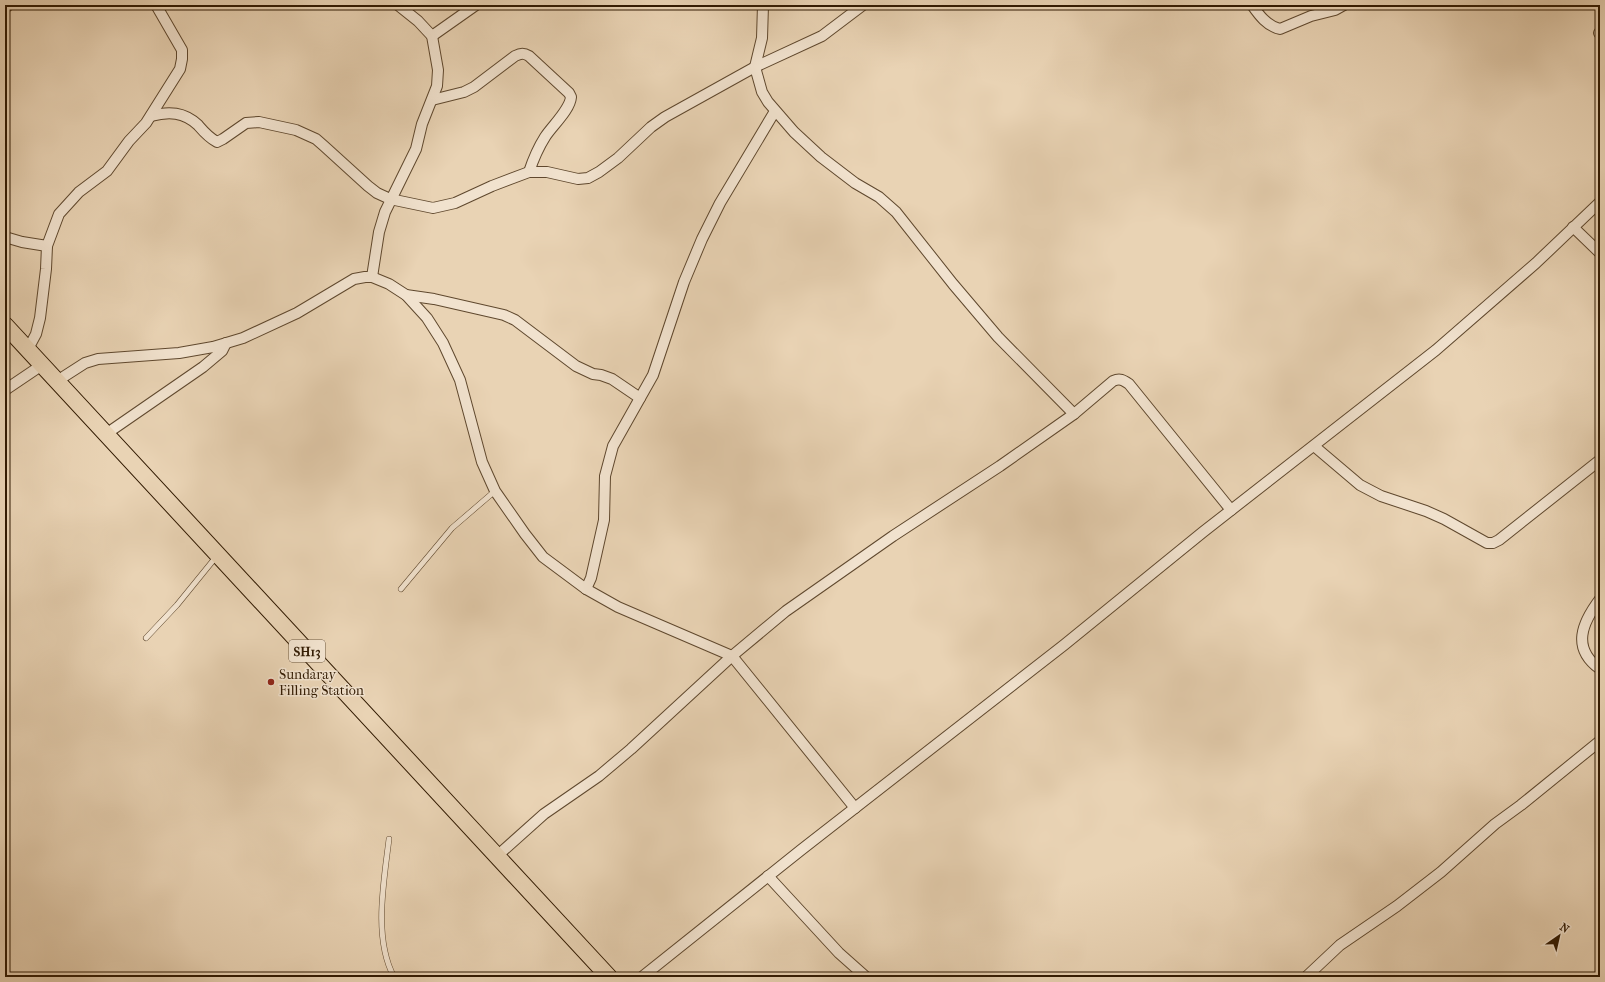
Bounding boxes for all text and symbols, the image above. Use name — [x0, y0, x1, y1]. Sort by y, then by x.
road number: SH13 — [289, 640, 325, 662]
place label: Sundaray Filling Station — [279, 666, 364, 699]
marker: Sundaray Filling Station — [266, 677, 276, 687]
north arrow — [1539, 916, 1579, 956]
text: N — [1557, 920, 1572, 936]

